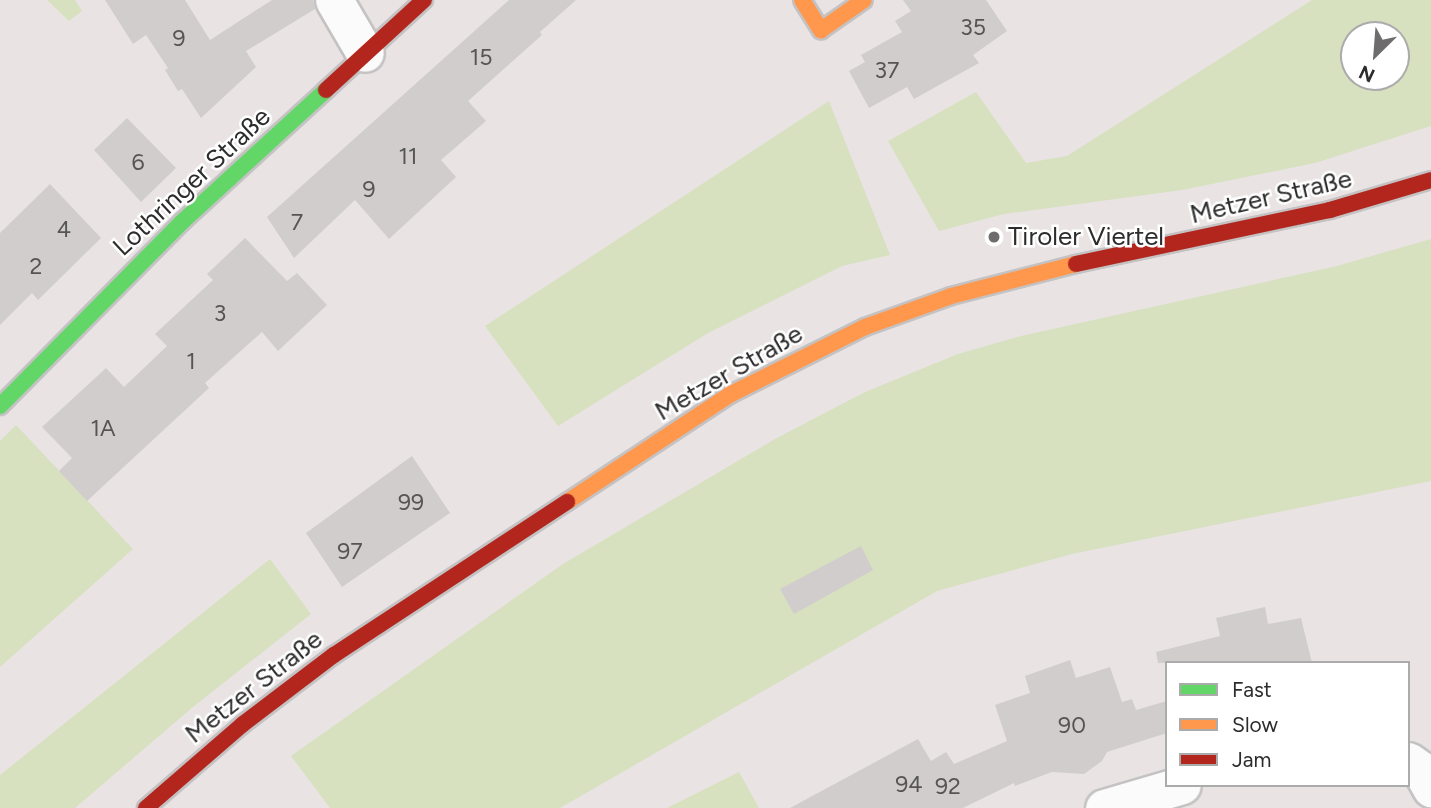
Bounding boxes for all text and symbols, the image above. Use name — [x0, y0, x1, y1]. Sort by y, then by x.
house number: 35 — [960, 13, 986, 41]
north arrow — [1340, 21, 1410, 91]
house number: 9 — [172, 24, 186, 52]
house number: 15 — [470, 43, 492, 71]
house number: 37 — [875, 56, 899, 84]
text: N — [1355, 60, 1378, 87]
street label: Lothringer Straße — [107, 101, 277, 263]
house number: 11 — [399, 142, 417, 170]
house number: 6 — [131, 148, 145, 176]
street label: Metzer Straße — [1187, 163, 1355, 231]
house number: 9 — [362, 175, 376, 203]
house number: 7 — [291, 208, 303, 236]
house number: 4 — [57, 215, 71, 243]
place label: Tiroler Viertel — [1008, 221, 1164, 253]
marker: Tiroler Viertel — [986, 229, 1002, 245]
house number: 2 — [30, 252, 42, 280]
house number: 3 — [214, 299, 226, 327]
street label: Metzer Straße — [650, 318, 808, 428]
house number: 1 — [186, 347, 196, 375]
house number: 1A — [90, 414, 116, 442]
house number: 99 — [398, 488, 424, 516]
house number: 97 — [337, 537, 363, 565]
street label: Metzer Straße — [179, 624, 329, 750]
legend — [1165, 661, 1410, 787]
text: Fast — [1232, 677, 1272, 702]
house number: 90 — [1058, 711, 1086, 739]
text: Slow — [1232, 712, 1278, 737]
text: Jam — [1232, 747, 1271, 772]
house number: 94 — [895, 770, 923, 798]
house number: 92 — [935, 772, 961, 800]

